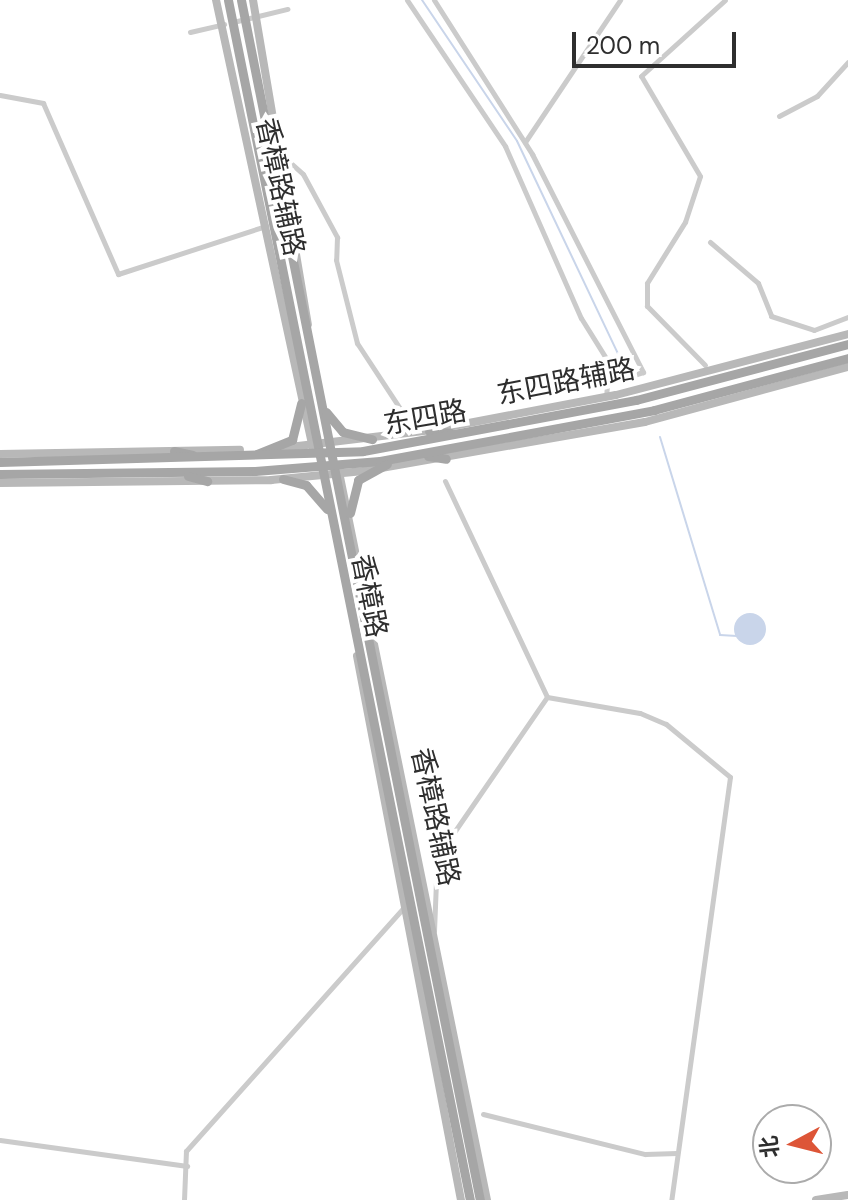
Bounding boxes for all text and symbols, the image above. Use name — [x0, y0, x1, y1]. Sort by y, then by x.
scale bar — [576, 16, 740, 66]
text: 200 m — [586, 30, 660, 61]
street label: 香樟路辅路 — [249, 115, 311, 259]
street label: 东四路辅路 — [494, 352, 638, 412]
street label: 东四路 — [381, 394, 469, 442]
street label: 香樟路 — [344, 552, 394, 640]
street label: 香樟路辅路 — [404, 745, 466, 889]
north arrow — [752, 1104, 832, 1184]
text: 北 — [754, 1134, 785, 1159]

